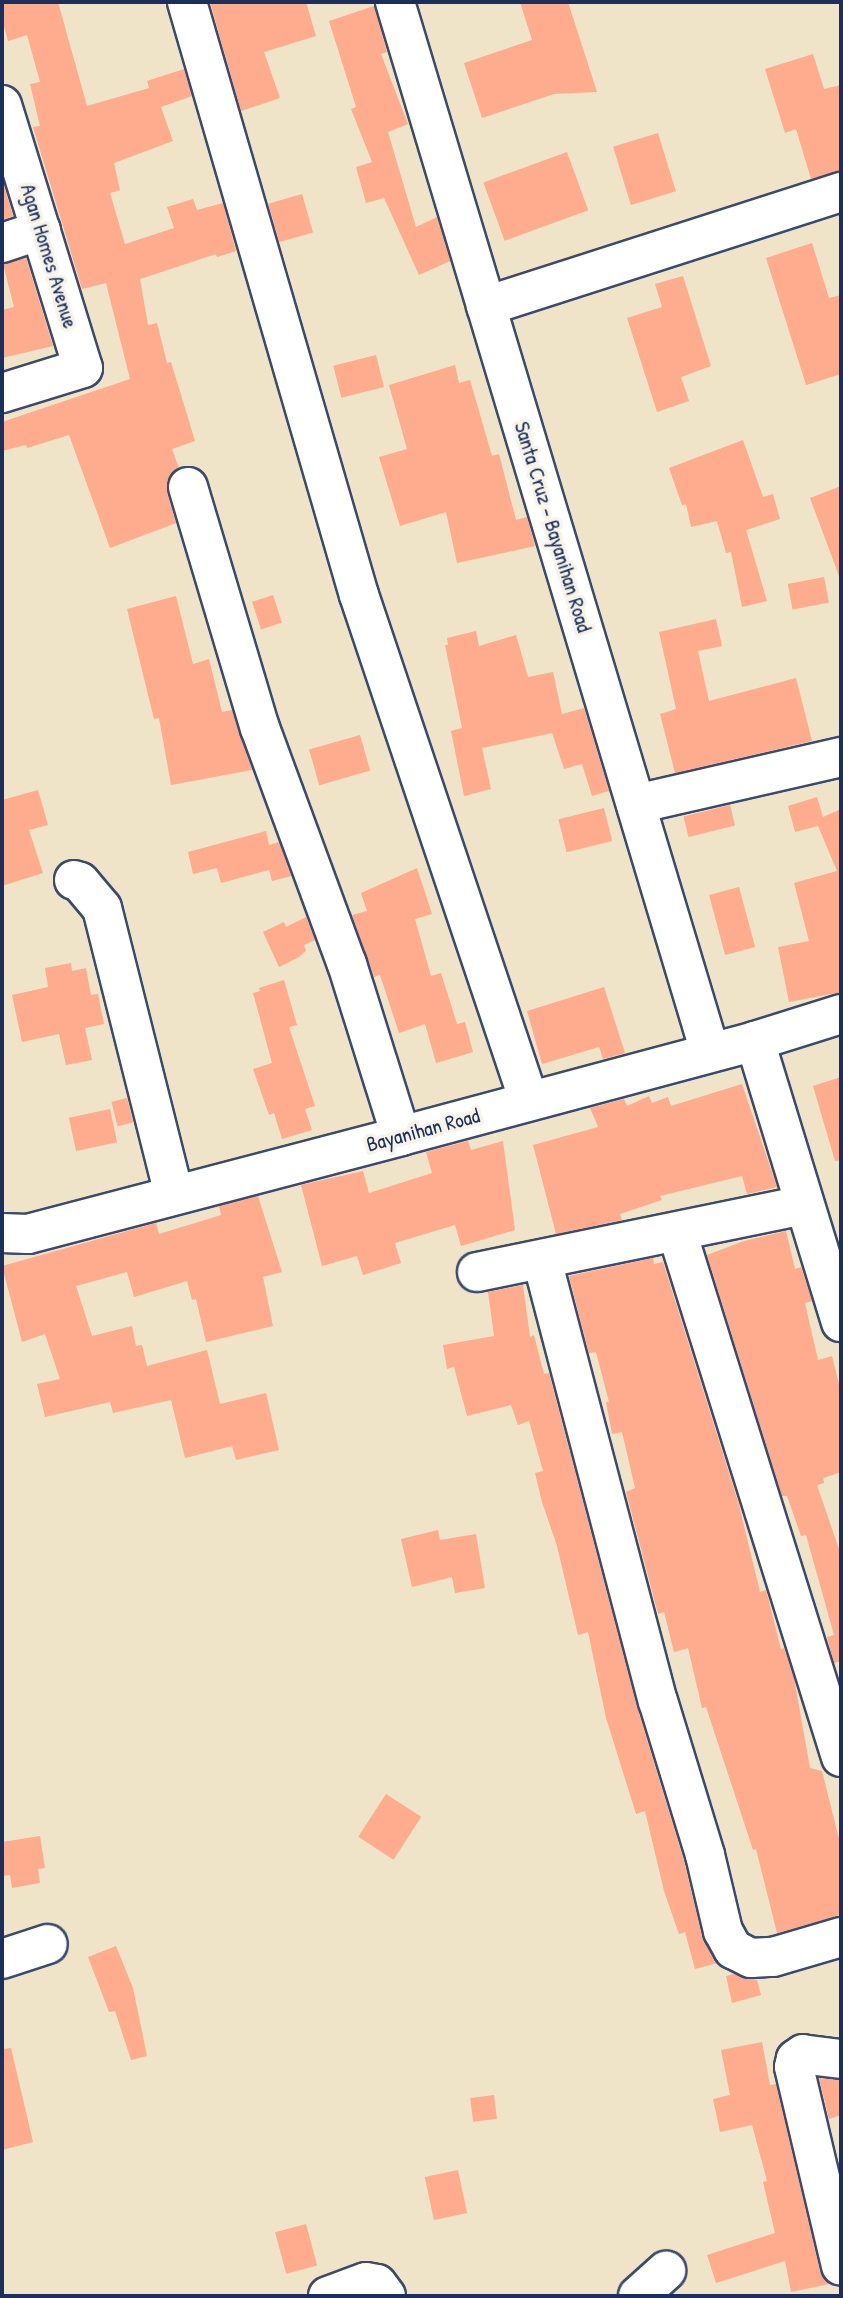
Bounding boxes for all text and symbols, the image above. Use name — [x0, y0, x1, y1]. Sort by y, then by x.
street label: Agan Homes Avenue — [15, 181, 83, 331]
street label: Santa Cruz - Bayanihan Road — [509, 419, 597, 635]
street label: Bayanihan Road — [364, 1103, 482, 1157]

